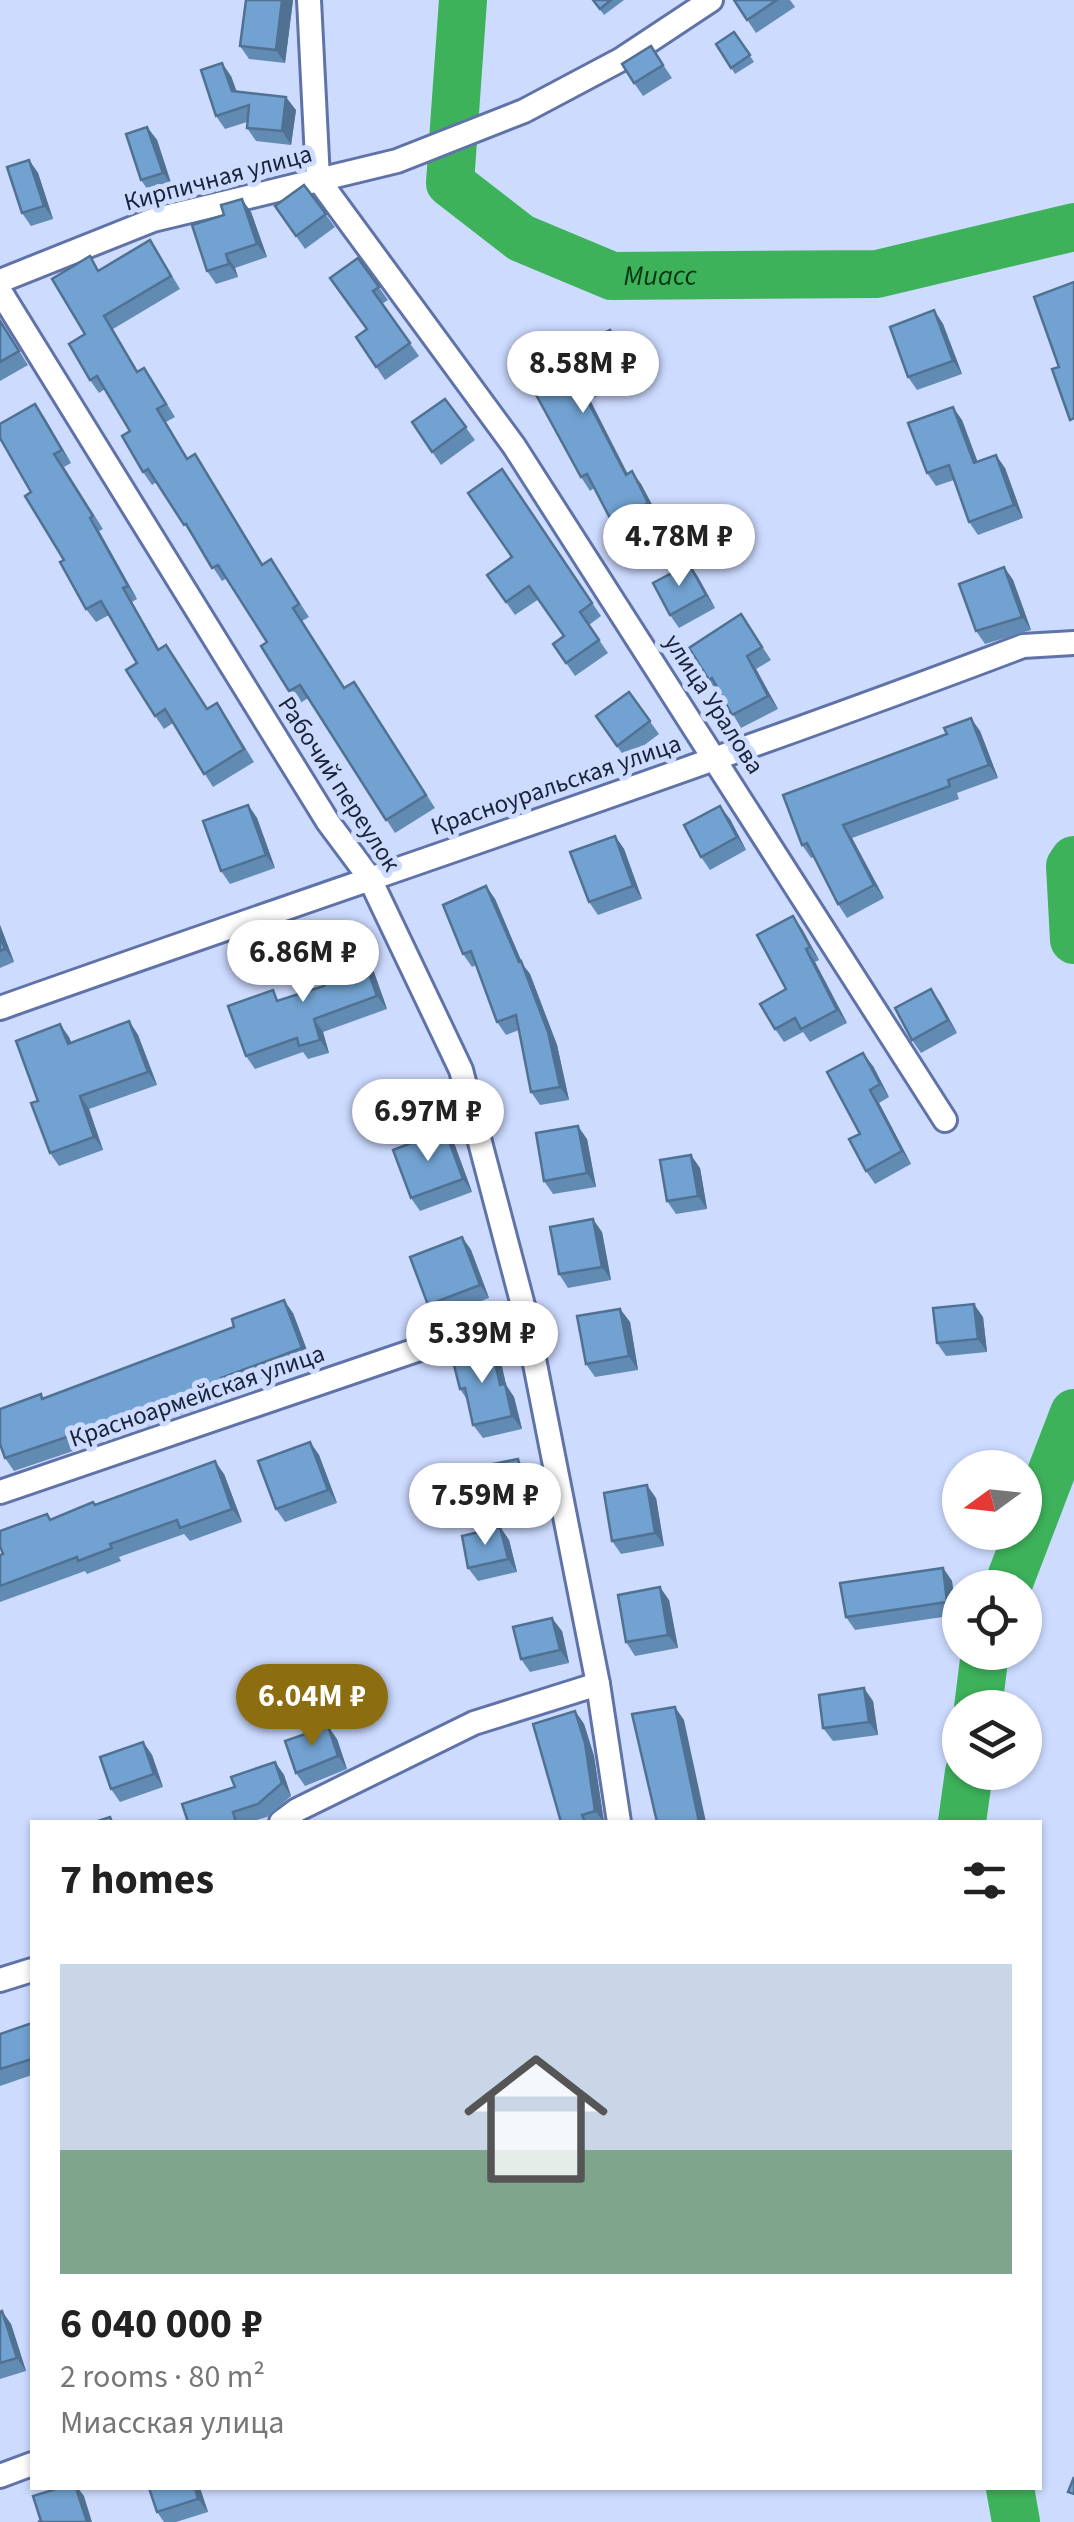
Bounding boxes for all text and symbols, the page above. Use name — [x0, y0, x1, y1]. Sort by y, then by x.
street label: Кирпичная улица — [120, 136, 316, 220]
water label: Миасс — [623, 255, 698, 296]
pin: 8.58M ₽ — [491, 331, 675, 416]
text: 8.58M ₽ — [529, 340, 637, 386]
pin: 4.78M ₽ — [587, 504, 771, 589]
text: 4.78M ₽ — [625, 513, 733, 559]
street label: улица Уралова — [655, 627, 773, 781]
street label: Рабочий переулок — [269, 689, 409, 879]
street label: Красноуральская улица — [426, 725, 686, 845]
pin: 6.86M ₽ — [211, 920, 395, 1005]
text: 6.86M ₽ — [249, 929, 357, 975]
pin: 6.97M ₽ — [336, 1079, 520, 1164]
text: 6.97M ₽ — [374, 1088, 482, 1134]
pin: 5.39M ₽ — [390, 1301, 574, 1386]
text: 5.39M ₽ — [428, 1310, 536, 1356]
street label: Красноармейская улица — [65, 1335, 329, 1457]
north arrow — [942, 1450, 1042, 1550]
map controls — [942, 1450, 1042, 1790]
pin: 7.59M ₽ — [393, 1463, 577, 1548]
text: 7.59M ₽ — [431, 1472, 539, 1518]
button: locate — [942, 1570, 1042, 1670]
pin: 6.04M ₽ — [220, 1664, 404, 1749]
text: 6.04M ₽ — [258, 1673, 366, 1719]
button: layers — [942, 1690, 1042, 1790]
text: 7 homes — [60, 1850, 214, 1910]
icon: filters — [957, 1853, 1012, 1908]
icon: home — [446, 2029, 626, 2209]
text: 6 040 000 ₽ — [60, 2294, 263, 2354]
text: 2 rooms · 80 m² — [60, 2354, 265, 2400]
text: Миасская улица — [60, 2400, 284, 2446]

